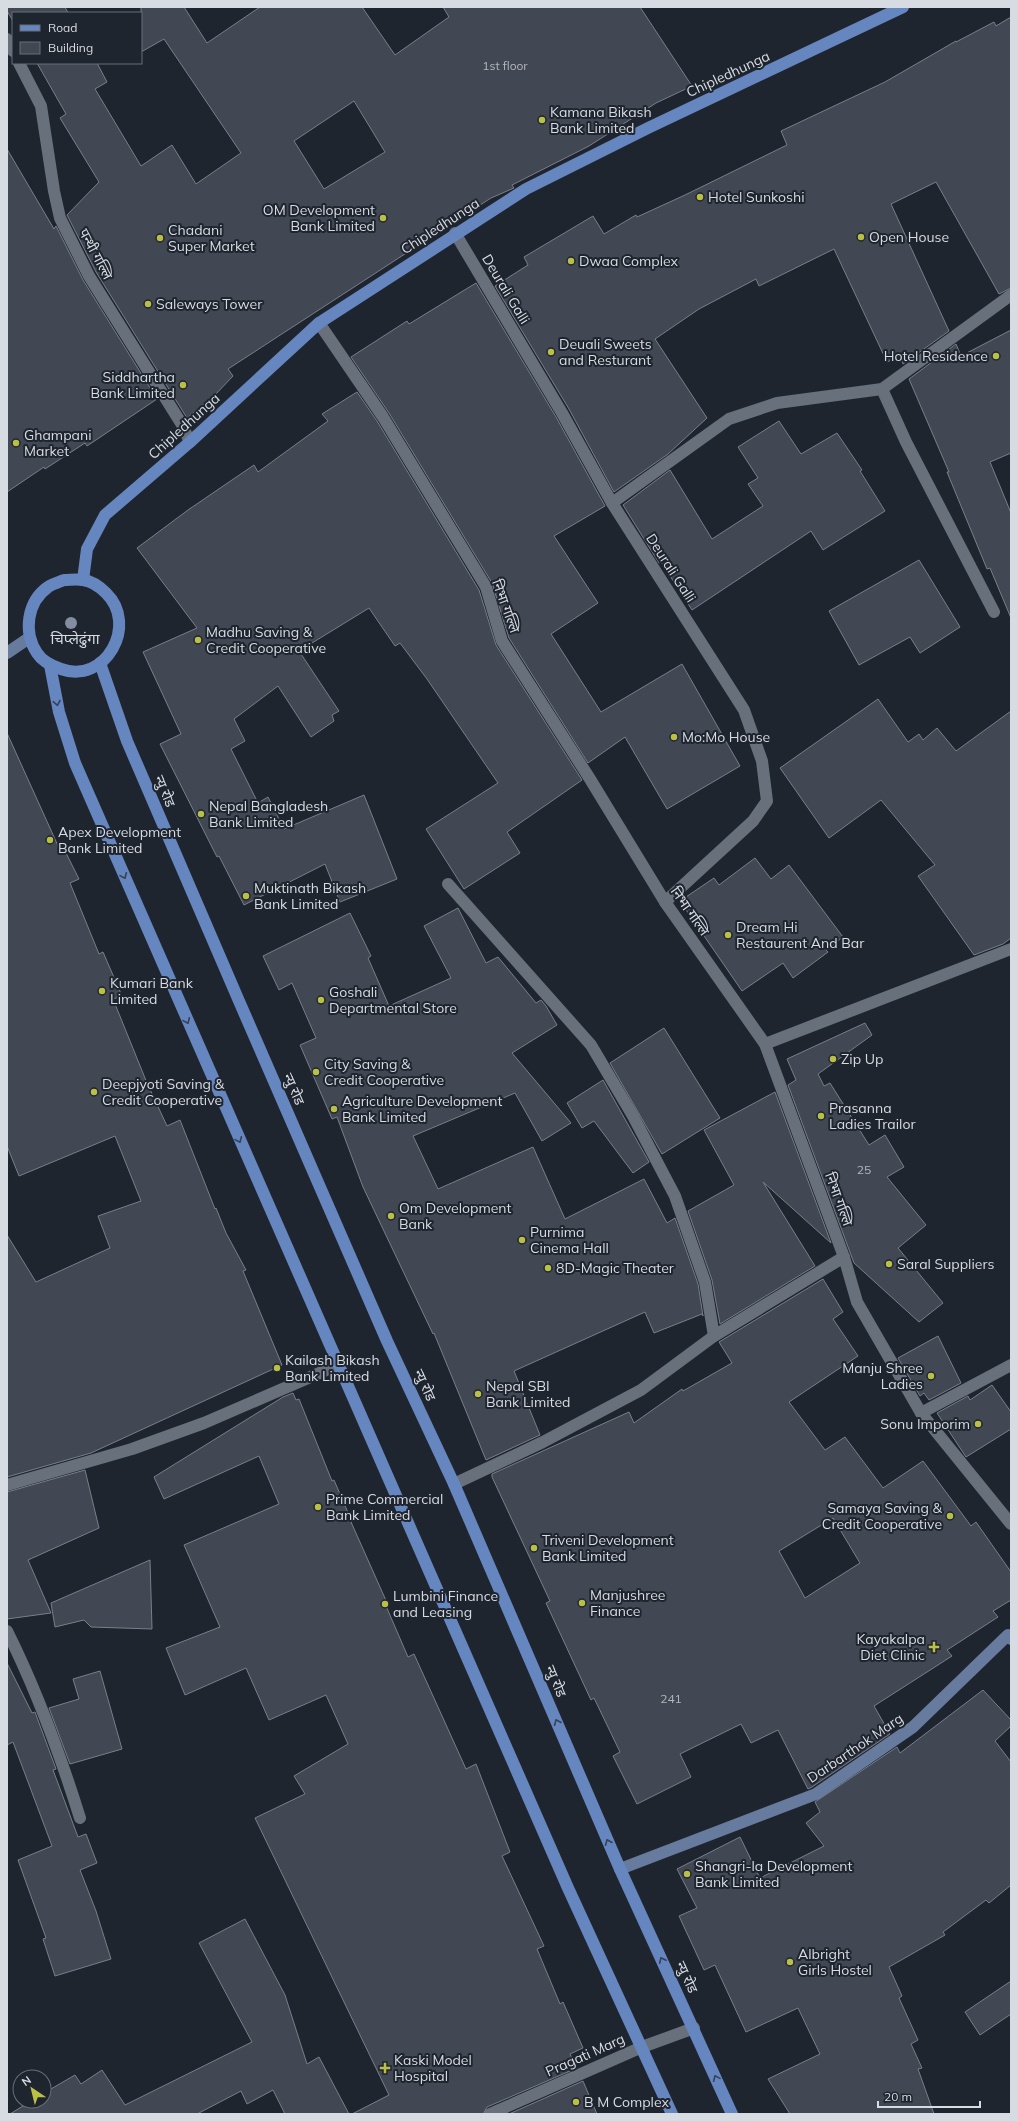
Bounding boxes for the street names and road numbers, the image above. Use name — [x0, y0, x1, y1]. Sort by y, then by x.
street label: Chipledhunga — [683, 47, 773, 101]
street label: Chipledhunga — [397, 194, 483, 258]
street label: पन्थी गल्लि — [75, 225, 117, 283]
street label: Deurali Galli — [478, 251, 534, 327]
street label: Chipledhunga — [144, 389, 224, 463]
street label: Deurali Galli — [642, 530, 700, 606]
street label: निभा गल्लि — [488, 577, 524, 636]
street label: न्यु रोड — [149, 772, 180, 810]
street label: निभा गल्लि — [667, 883, 714, 939]
street label: न्यु रोड — [278, 1070, 309, 1108]
street label: निभा गल्लि — [821, 1170, 857, 1229]
street label: न्यु रोड — [409, 1366, 440, 1405]
street label: न्यु रोड — [540, 1662, 571, 1700]
street label: Darbarthok Marg — [804, 1709, 906, 1787]
street label: न्यु रोड — [671, 1958, 702, 1997]
street label: Pragati Marg — [543, 2029, 627, 2081]

